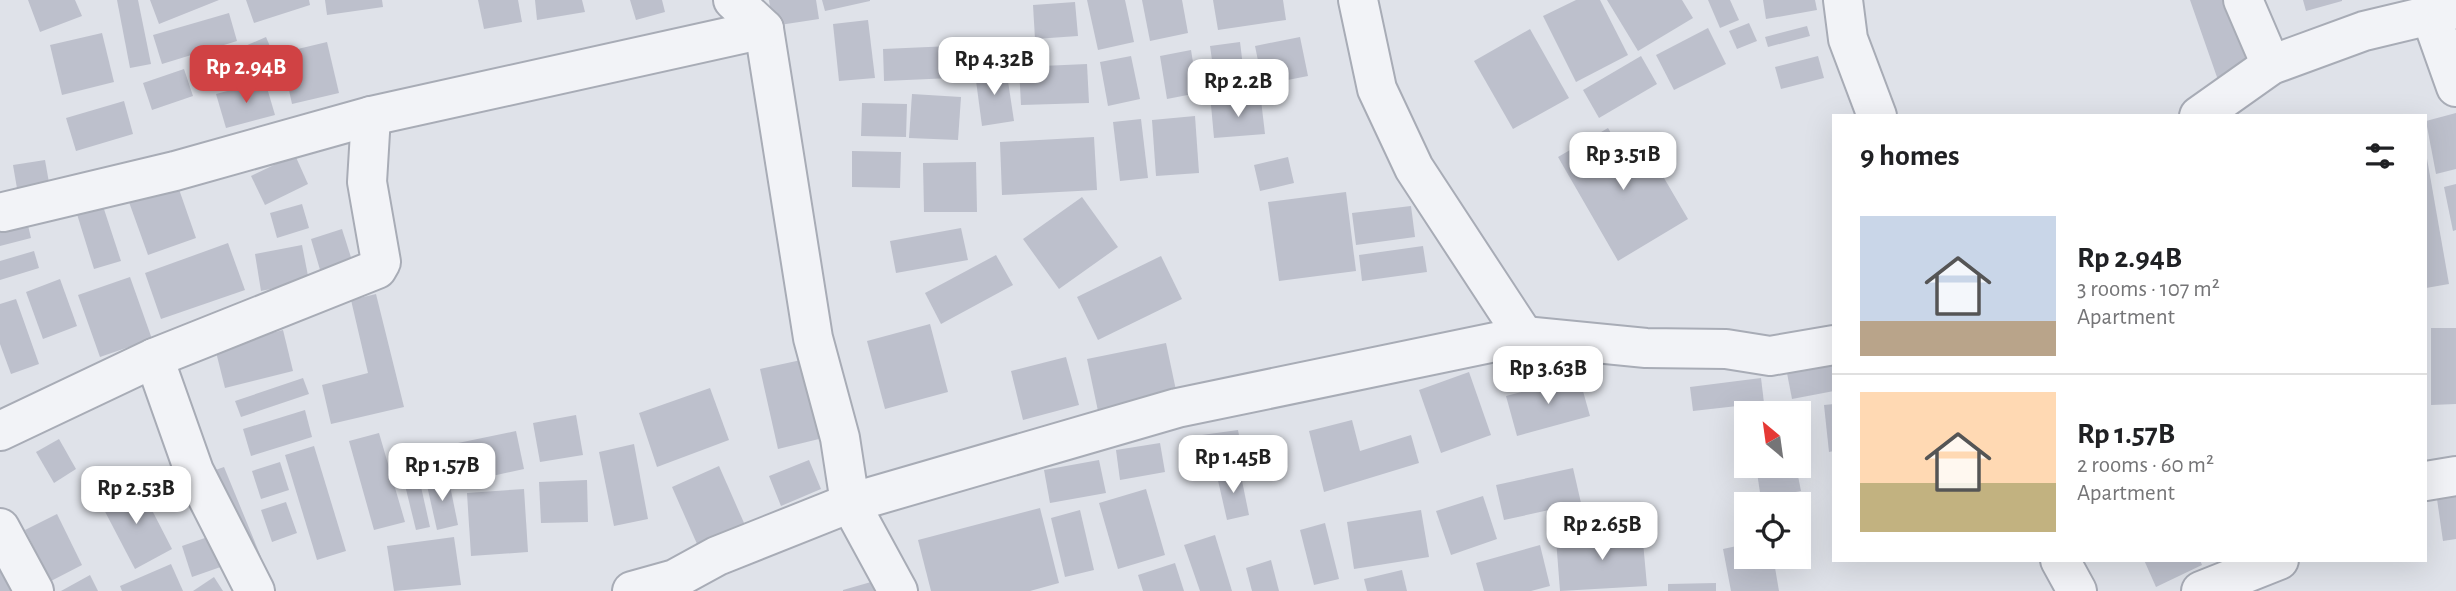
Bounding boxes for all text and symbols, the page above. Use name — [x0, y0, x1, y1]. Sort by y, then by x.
pin: Rp 4.32B — [922, 38, 1066, 97]
pin: Rp 2.94B — [174, 46, 318, 105]
text: Rp 4.32B — [954, 48, 1034, 71]
text: Rp 2.94B — [206, 56, 286, 79]
pin: Rp 2.2B — [1173, 60, 1303, 119]
text: Rp 2.2B — [1204, 70, 1272, 93]
pin: Rp 3.51B — [1551, 132, 1695, 192]
icon: filters — [2361, 137, 2399, 175]
text: 9 homes — [1860, 141, 1960, 171]
text: Rp 3.51B — [1585, 143, 1661, 166]
text: Rp 2.94B — [2077, 243, 2182, 273]
icon: home — [1916, 244, 2000, 328]
text: 3 rooms · 107 m² — [2077, 278, 2220, 301]
text: Apartment — [2077, 306, 2175, 329]
pin: Rp 3.63B — [1476, 346, 1620, 406]
text: Rp 3.63B — [1509, 357, 1587, 380]
north arrow — [1734, 401, 1811, 478]
map controls — [1734, 401, 1811, 569]
text: Rp 1.57B — [2077, 419, 2175, 449]
icon: home — [1916, 420, 2000, 504]
pin: Rp 1.45B — [1161, 435, 1305, 495]
pin: Rp 1.57B — [370, 444, 514, 503]
text: Rp 1.45B — [1195, 446, 1271, 469]
text: Rp 1.57B — [404, 454, 480, 477]
text: 2 rooms · 60 m² — [2077, 454, 2214, 477]
pin: Rp 2.53B — [64, 466, 208, 526]
text: Rp 2.53B — [97, 477, 175, 500]
text: Apartment — [2077, 482, 2175, 505]
button: locate — [1734, 492, 1811, 569]
pin: Rp 2.65B — [1530, 503, 1674, 562]
text: Rp 2.65B — [1563, 513, 1641, 536]

